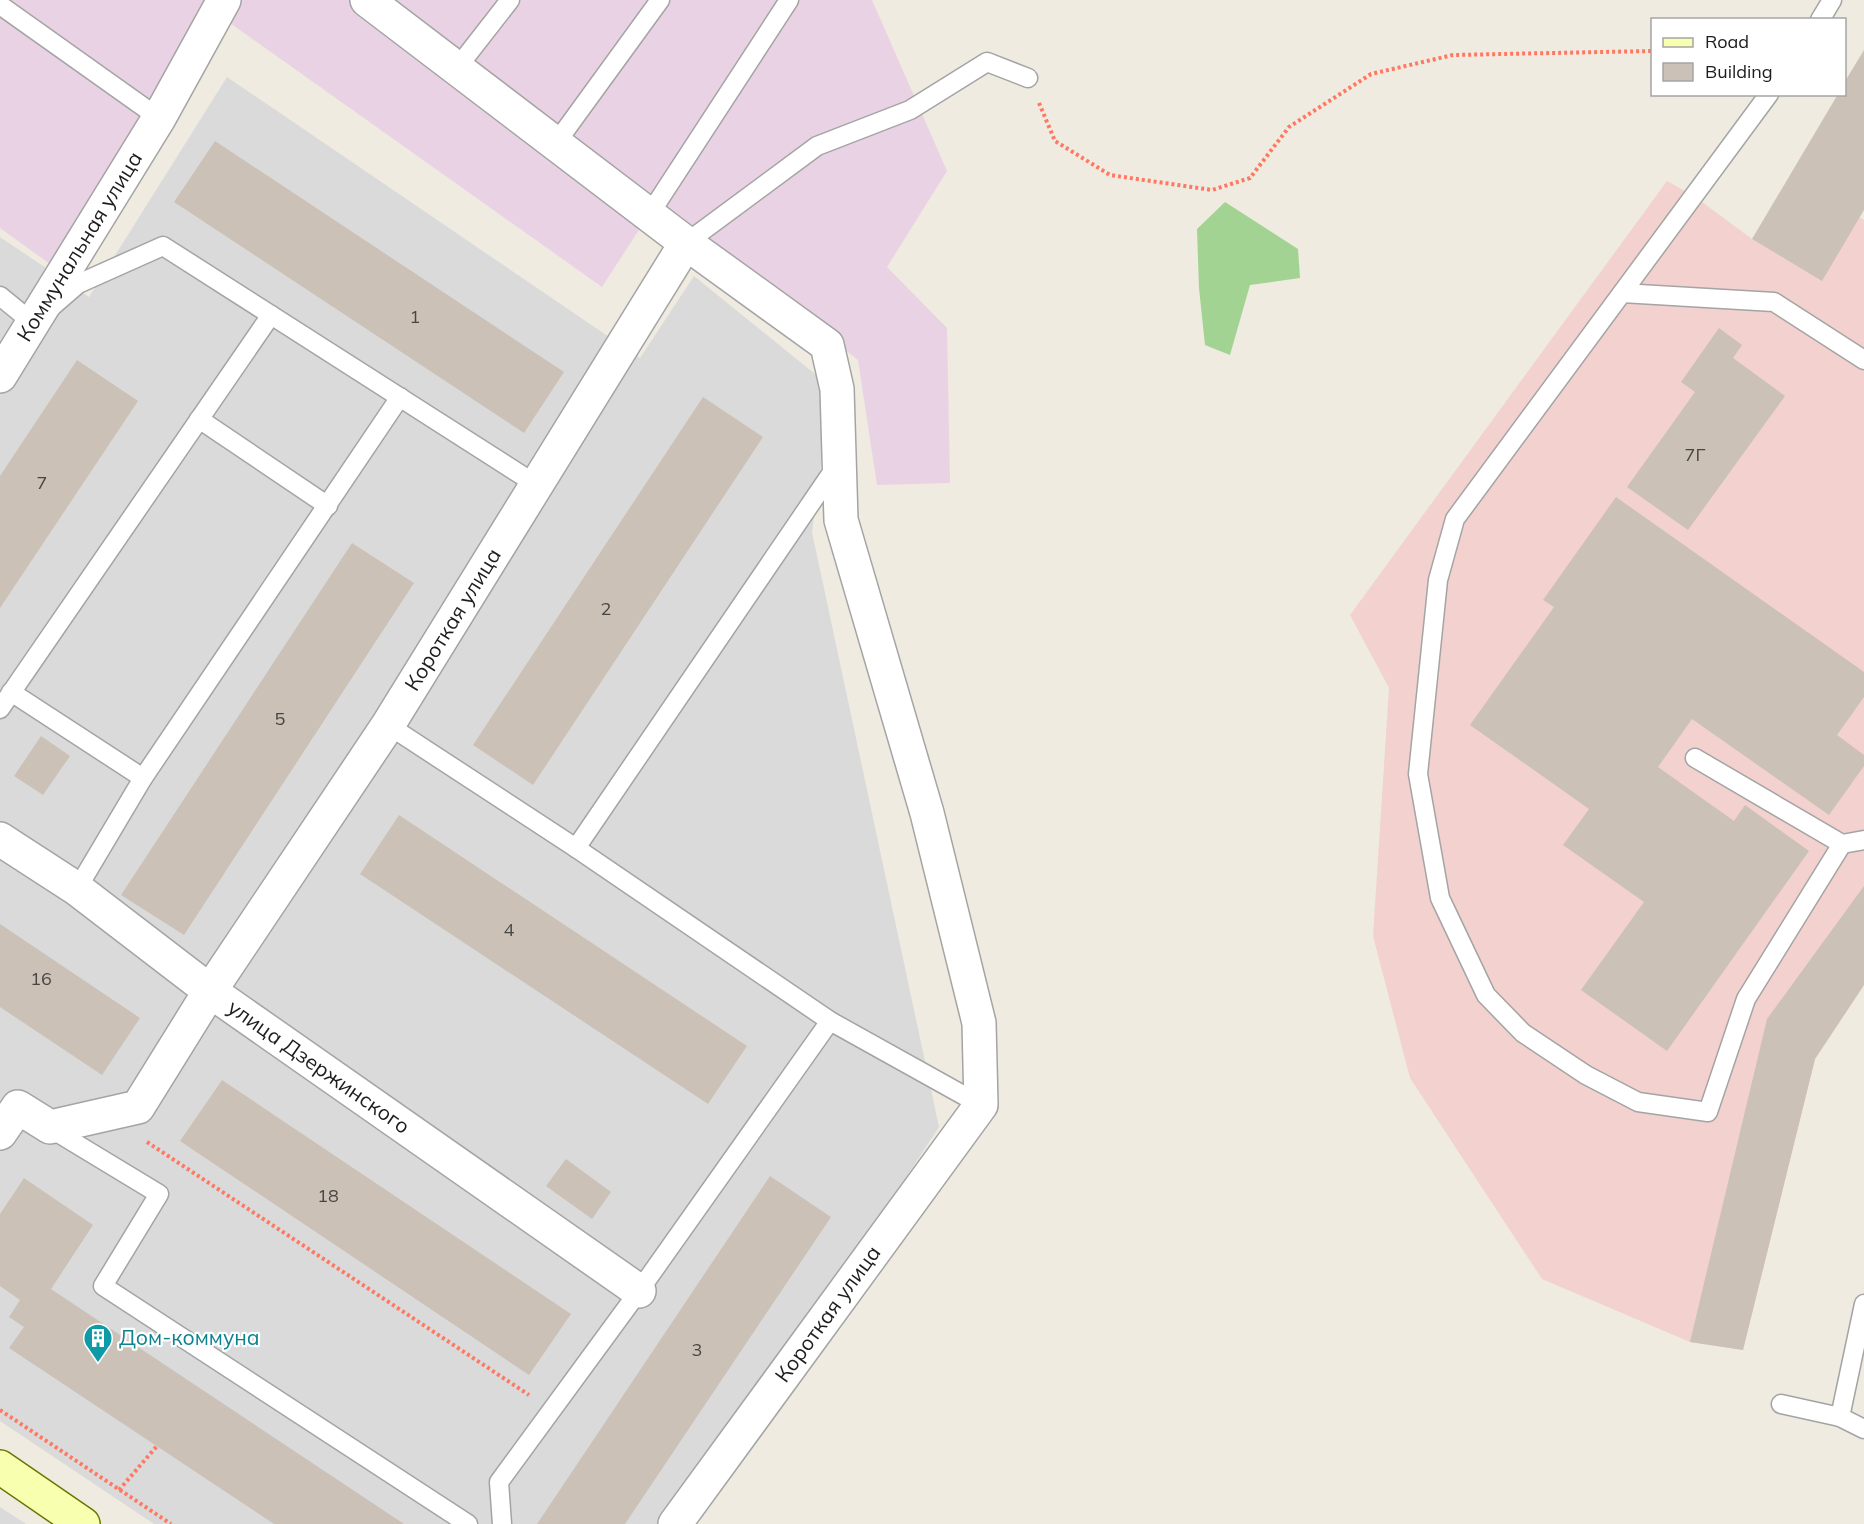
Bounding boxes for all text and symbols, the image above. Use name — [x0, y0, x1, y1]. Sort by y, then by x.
legend — [1651, 18, 1846, 96]
text: Road — [1705, 30, 1749, 53]
text: Building — [1705, 60, 1773, 83]
street label: Коммунальная улица — [11, 146, 147, 346]
house number: 1 — [410, 305, 420, 328]
house number: 7Г — [1685, 443, 1705, 466]
house number: 7 — [37, 471, 47, 494]
street label: Короткая улица — [398, 543, 506, 695]
house number: 2 — [601, 597, 611, 620]
house number: 5 — [275, 707, 286, 730]
house number: 4 — [504, 918, 515, 941]
house number: 16 — [30, 967, 52, 990]
street label: улица Дзержинского — [223, 994, 415, 1139]
house number: 18 — [317, 1184, 339, 1207]
street label: Короткая улица — [769, 1240, 886, 1387]
building icon: Дом-коммуна — [82, 1322, 114, 1364]
place label: Дом-коммуна — [119, 1324, 260, 1350]
house number: 3 — [692, 1338, 702, 1361]

